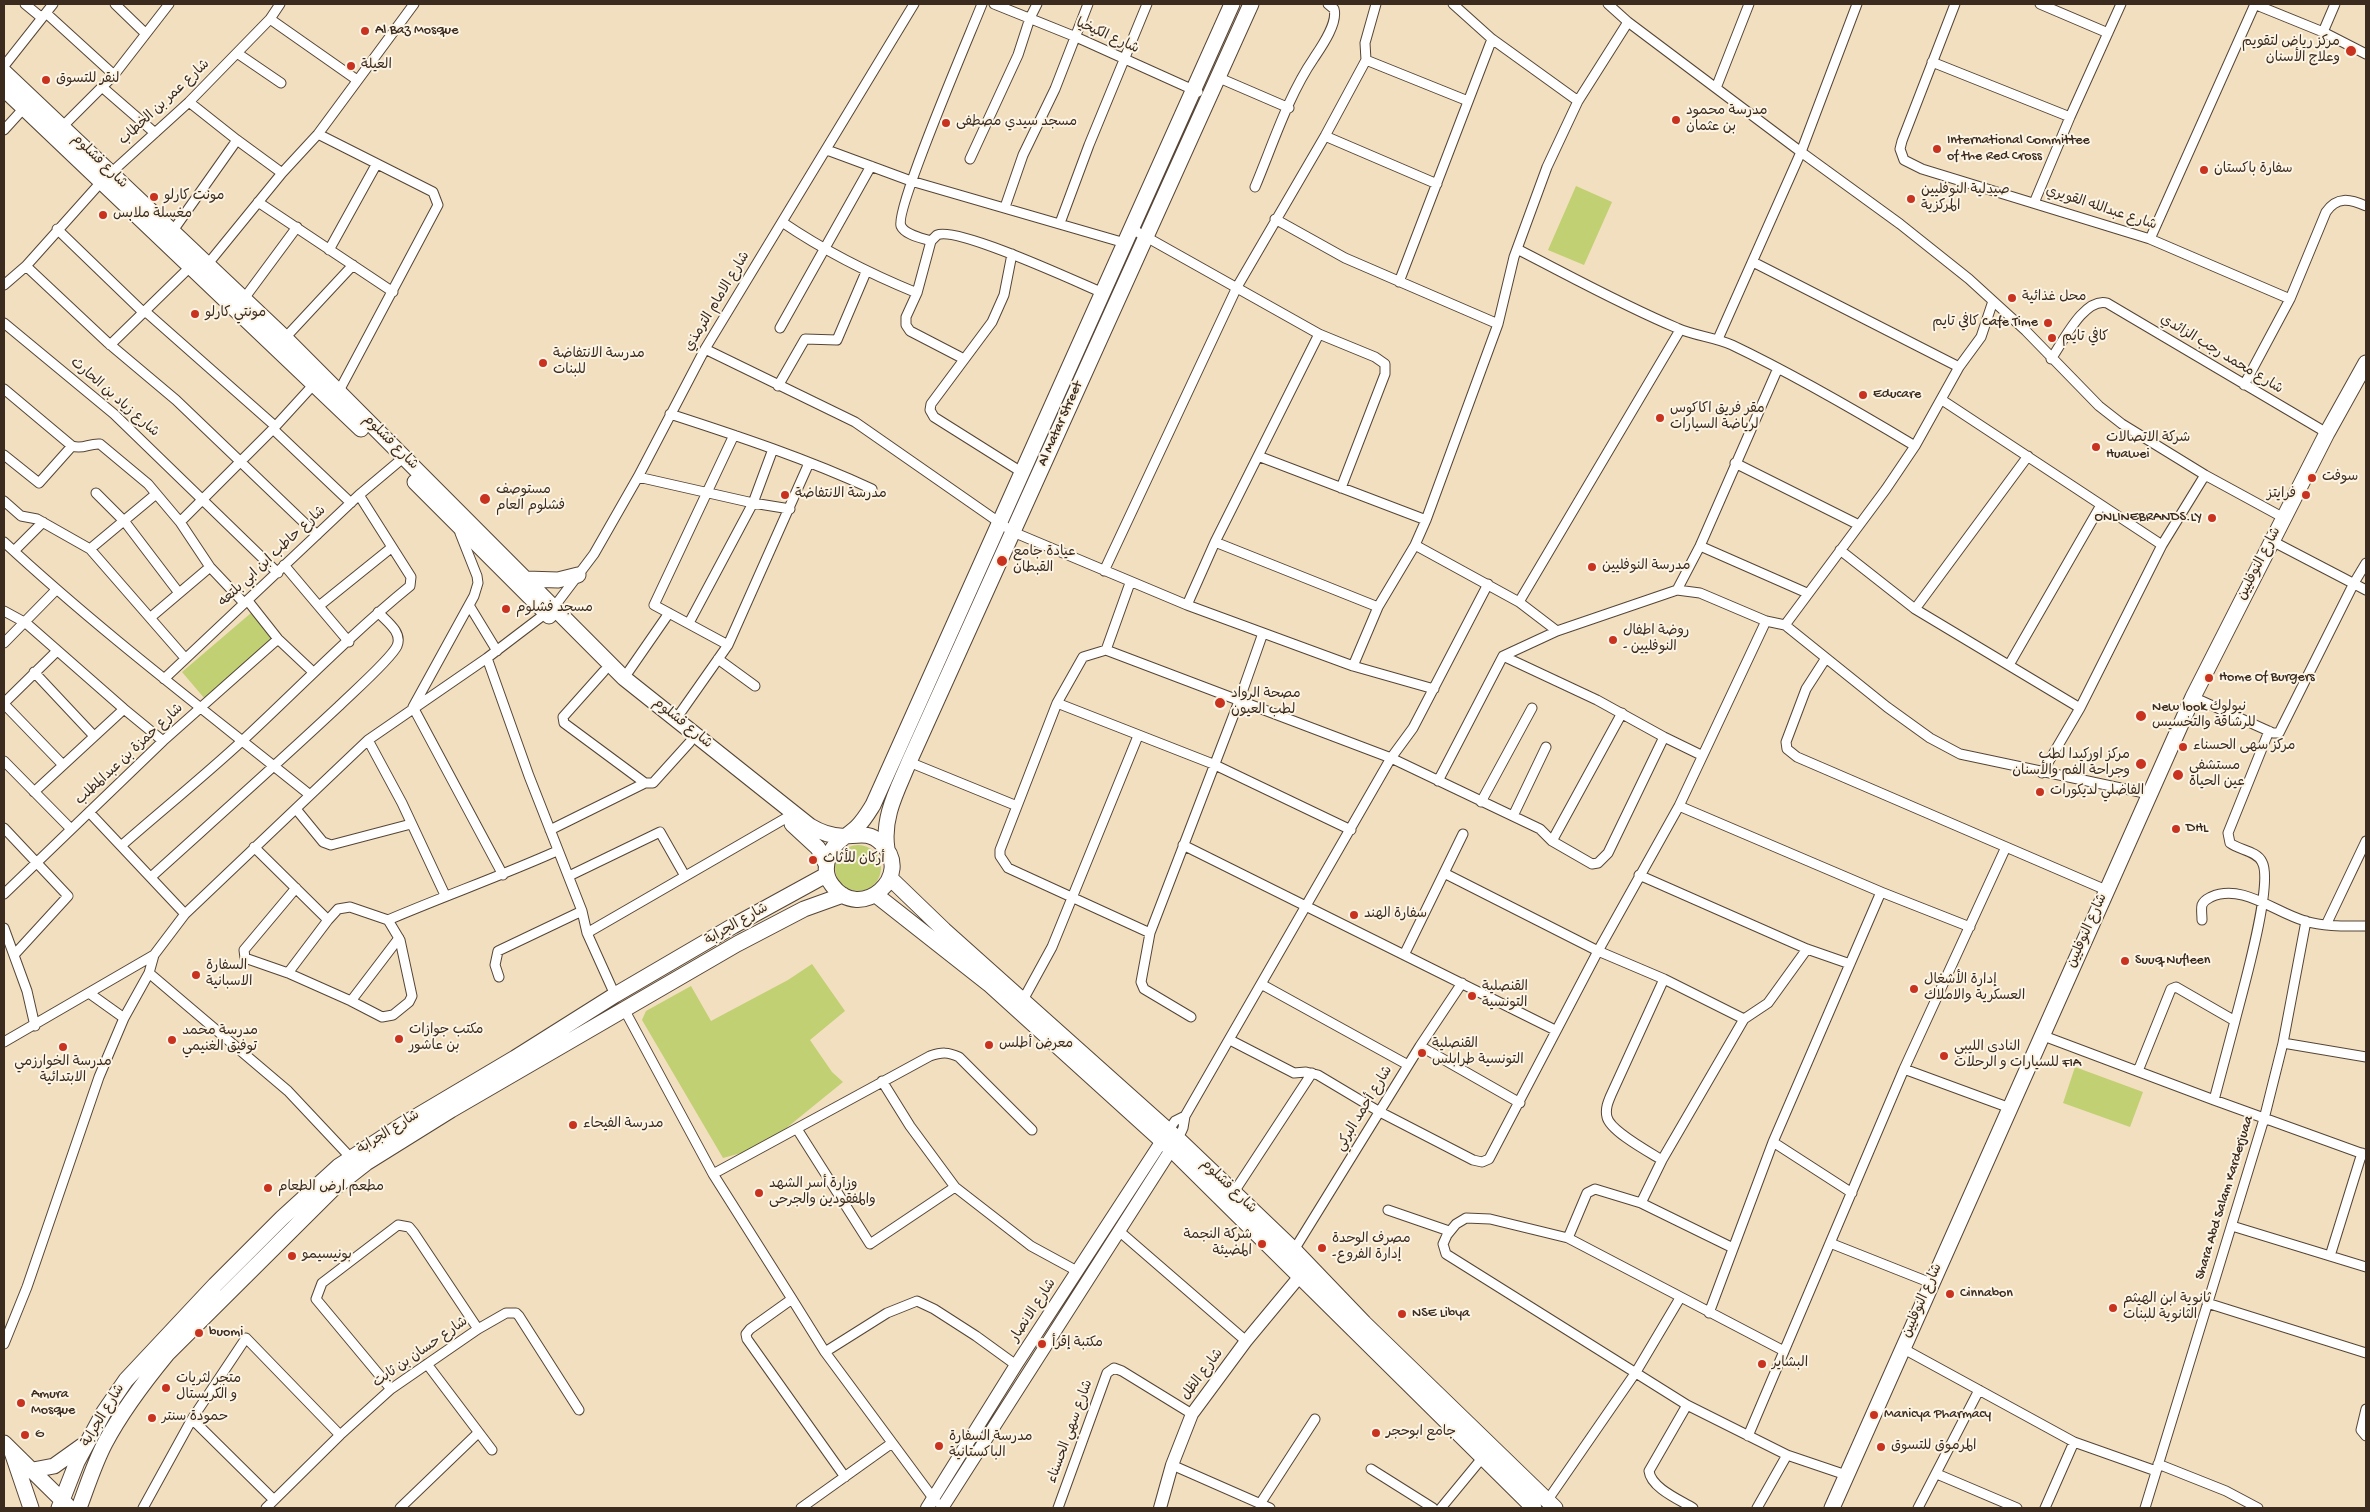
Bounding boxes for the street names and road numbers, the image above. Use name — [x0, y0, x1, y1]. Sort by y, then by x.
street label: شارع الكيخيا — [1073, 16, 1141, 58]
street label: شارع عمر بن الخطاب — [116, 57, 214, 149]
street label: شارع فشلوم — [68, 131, 130, 193]
street label: شارع عبدالله القويري — [2043, 183, 2159, 235]
street label: شارع الامام الترمذي — [682, 249, 754, 355]
street label: شارع محمد رجب الزائدي — [2157, 312, 2285, 398]
street label: شارع زياد بن الحارث — [66, 355, 162, 441]
street label: Al Matar Street — [1035, 379, 1087, 469]
street label: شارع فشلوم — [359, 412, 421, 474]
street label: شارع حاطب ابن ابي بلتعه — [216, 503, 330, 611]
street label: شارع النوفليين — [2234, 525, 2286, 603]
street label: شارع فشلوم — [649, 695, 715, 753]
street label: شارع حمزة بن عبدالمطلب — [73, 701, 187, 809]
street label: شارع النوفليين — [2064, 891, 2112, 971]
street label: شارع الجرابة — [702, 900, 772, 950]
street label: شارع أحمد البركي — [1333, 1063, 1397, 1155]
street label: شارع الجرابة — [355, 1107, 423, 1159]
street label: Shara Abd Salam Karderjuaa — [2192, 1114, 2258, 1282]
street label: شارع فشلوم — [1197, 1156, 1259, 1218]
street label: شارع النوفليين — [1899, 1261, 1947, 1341]
street label: شارع الانصار — [1007, 1276, 1061, 1346]
street label: شارع حسان بن ثابت — [370, 1314, 472, 1392]
street label: شارع الظل — [1178, 1346, 1228, 1404]
street label: شارع سهي الحسناء — [1044, 1378, 1098, 1486]
street label: شارع الجرابة — [79, 1382, 129, 1450]

